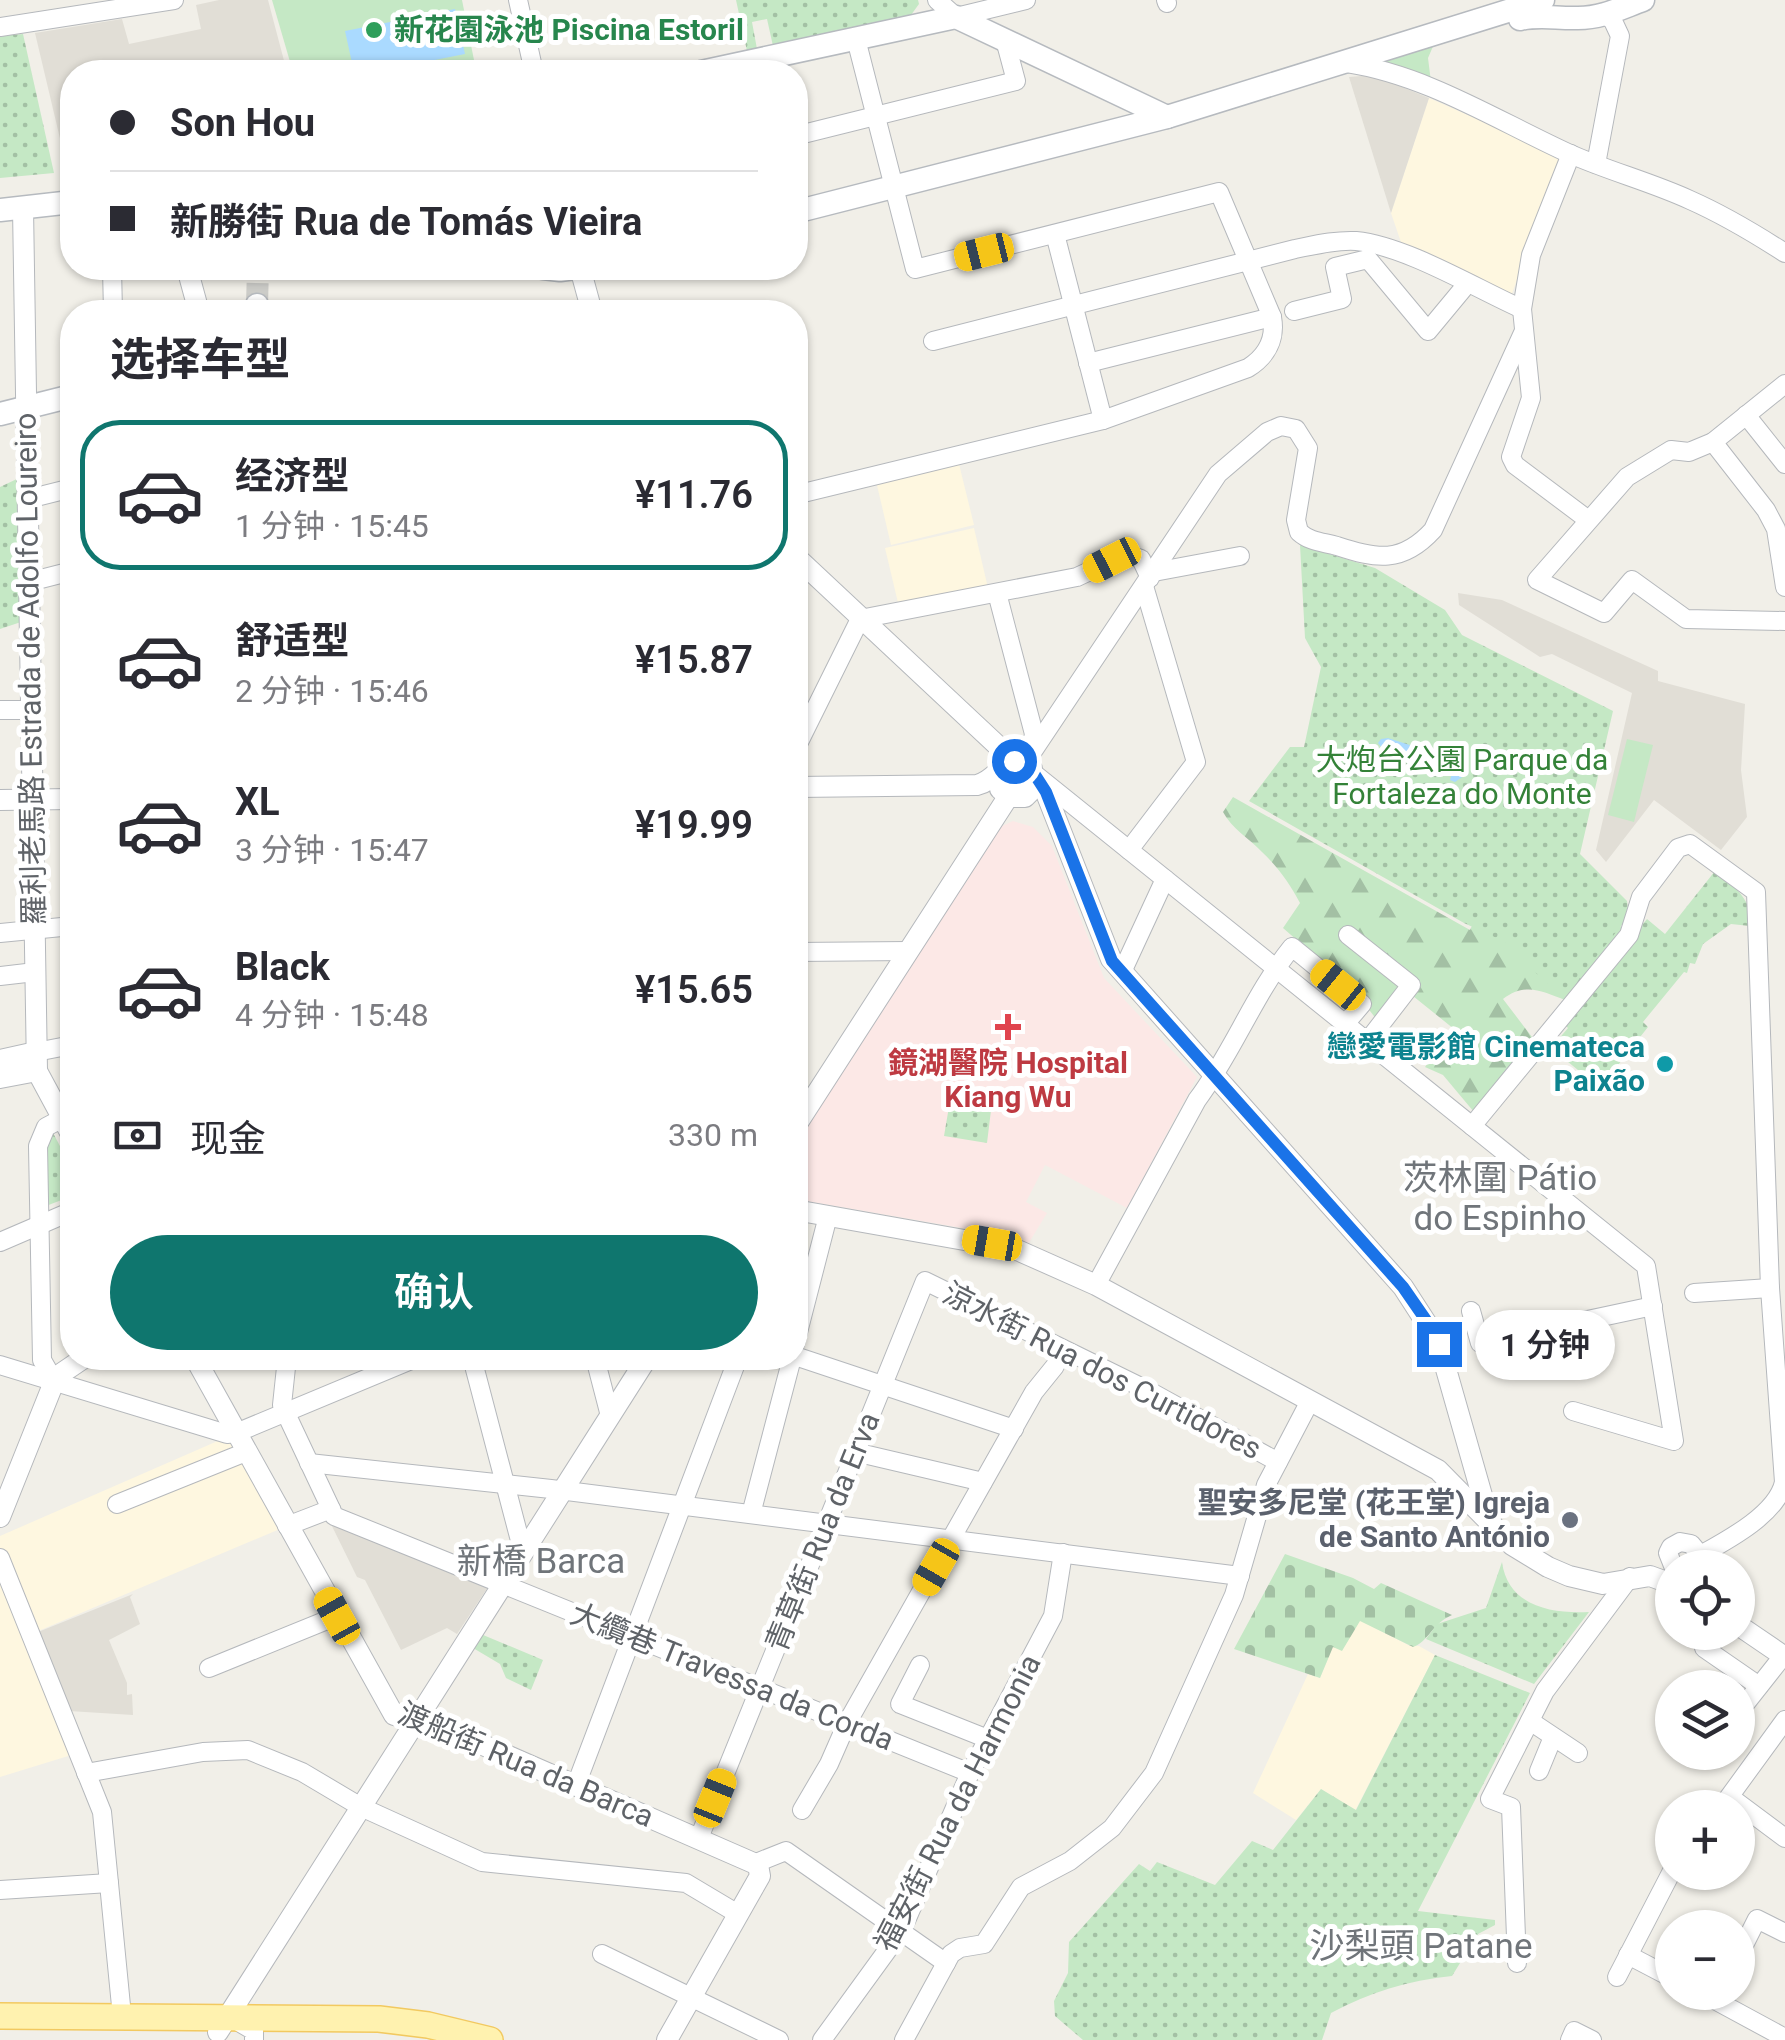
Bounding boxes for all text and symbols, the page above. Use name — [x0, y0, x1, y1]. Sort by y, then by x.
place label: 新花園泳池 Piscina Estoril — [394, 12, 744, 47]
marker: 新花園泳池 Piscina Estoril — [363, 19, 385, 41]
text: Son Hou — [170, 101, 315, 145]
text: 新勝街 Rua de Tomás Vieira — [170, 200, 642, 244]
car — [951, 230, 1017, 274]
text: 选择车型 — [110, 333, 290, 386]
street label: 羅利老馬路 Estrada de Adolfo Loureiro — [8, 413, 51, 925]
icon: car — [115, 450, 205, 540]
text: 经济型 — [235, 454, 349, 498]
text: ¥11.76 — [635, 473, 753, 517]
text: 1 分钟 · 15:45 — [235, 507, 429, 545]
car — [1078, 533, 1146, 587]
icon: car — [115, 615, 205, 705]
text: 舒适型 — [235, 619, 349, 663]
text: ¥15.87 — [635, 638, 753, 682]
text: 2 分钟 · 15:46 — [235, 672, 429, 710]
route start — [992, 739, 1037, 784]
park label: 大炮台公園 Parque da Fortaleza do Monte — [1316, 742, 1608, 811]
icon: car — [115, 780, 205, 870]
text: XL — [235, 780, 280, 824]
text: ¥19.99 — [635, 803, 753, 847]
text: 3 分钟 · 15:47 — [235, 831, 429, 869]
icon: car — [115, 945, 205, 1035]
text: Black — [235, 945, 330, 989]
car — [1305, 954, 1371, 1016]
text: ¥15.65 — [635, 968, 753, 1012]
text: 4 分钟 · 15:48 — [235, 996, 429, 1034]
marker: 鏡湖醫院 Hospital Kiang Wu — [995, 1014, 1021, 1040]
place label: 戀愛電影館 Cinemateca Paixão — [1327, 1029, 1645, 1098]
place label: 鏡湖醫院 Hospital Kiang Wu — [888, 1045, 1128, 1114]
marker: 戀愛電影館 Cinemateca Paixão — [1654, 1053, 1676, 1075]
icon: cash — [110, 1108, 165, 1163]
text: 330 m — [668, 1116, 758, 1154]
text: 现金 — [190, 1117, 266, 1161]
district label: 茨林圍 Pátio do Espinho — [1403, 1158, 1597, 1239]
car — [960, 1223, 1024, 1263]
button: 确认 — [110, 1235, 758, 1350]
street label: 涼水街 Rua dos Curtidores — [937, 1275, 1267, 1466]
callout: 1 分钟 — [1474, 1309, 1614, 1379]
route end — [1417, 1322, 1462, 1367]
text: 1 分钟 — [1500, 1326, 1590, 1364]
street label: 青草街 Rua da Erva — [759, 1407, 887, 1657]
place label: 聖安多尼堂 (花王堂) Igreja de Santo António — [1197, 1485, 1550, 1554]
marker: 聖安多尼堂 (花王堂) Igreja de Santo António — [1559, 1509, 1581, 1531]
car — [908, 1534, 964, 1600]
district label: 新橋 Barca — [457, 1541, 625, 1582]
map controls — [1655, 1550, 1755, 2010]
button: locate — [1655, 1550, 1755, 1650]
car — [309, 1582, 365, 1650]
street label: 大纜巷 Travessa da Corda — [566, 1596, 899, 1757]
street label: 福安街 Rua da Harmonia — [867, 1649, 1048, 1957]
button: layers — [1655, 1670, 1755, 1770]
street label: 渡船街 Rua da Barca — [393, 1695, 659, 1834]
car — [690, 1765, 740, 1831]
button: + — [1655, 1790, 1755, 1890]
button: − — [1655, 1910, 1755, 2010]
district label: 沙梨頭 Patane — [1310, 1926, 1533, 1967]

